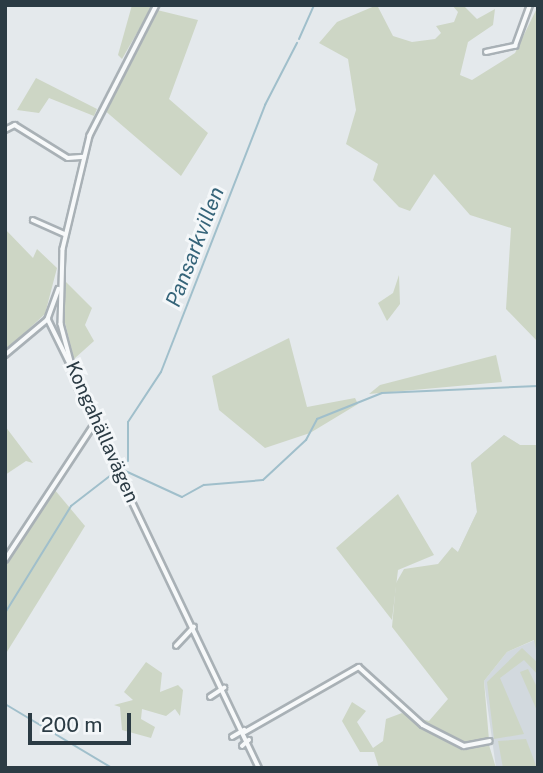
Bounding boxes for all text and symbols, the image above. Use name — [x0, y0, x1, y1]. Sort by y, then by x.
water label: Pansarkvillen — [161, 183, 229, 311]
street label: Kongahällavägen — [61, 358, 143, 506]
scale bar — [32, 700, 135, 744]
text: 200 m — [41, 712, 102, 737]

